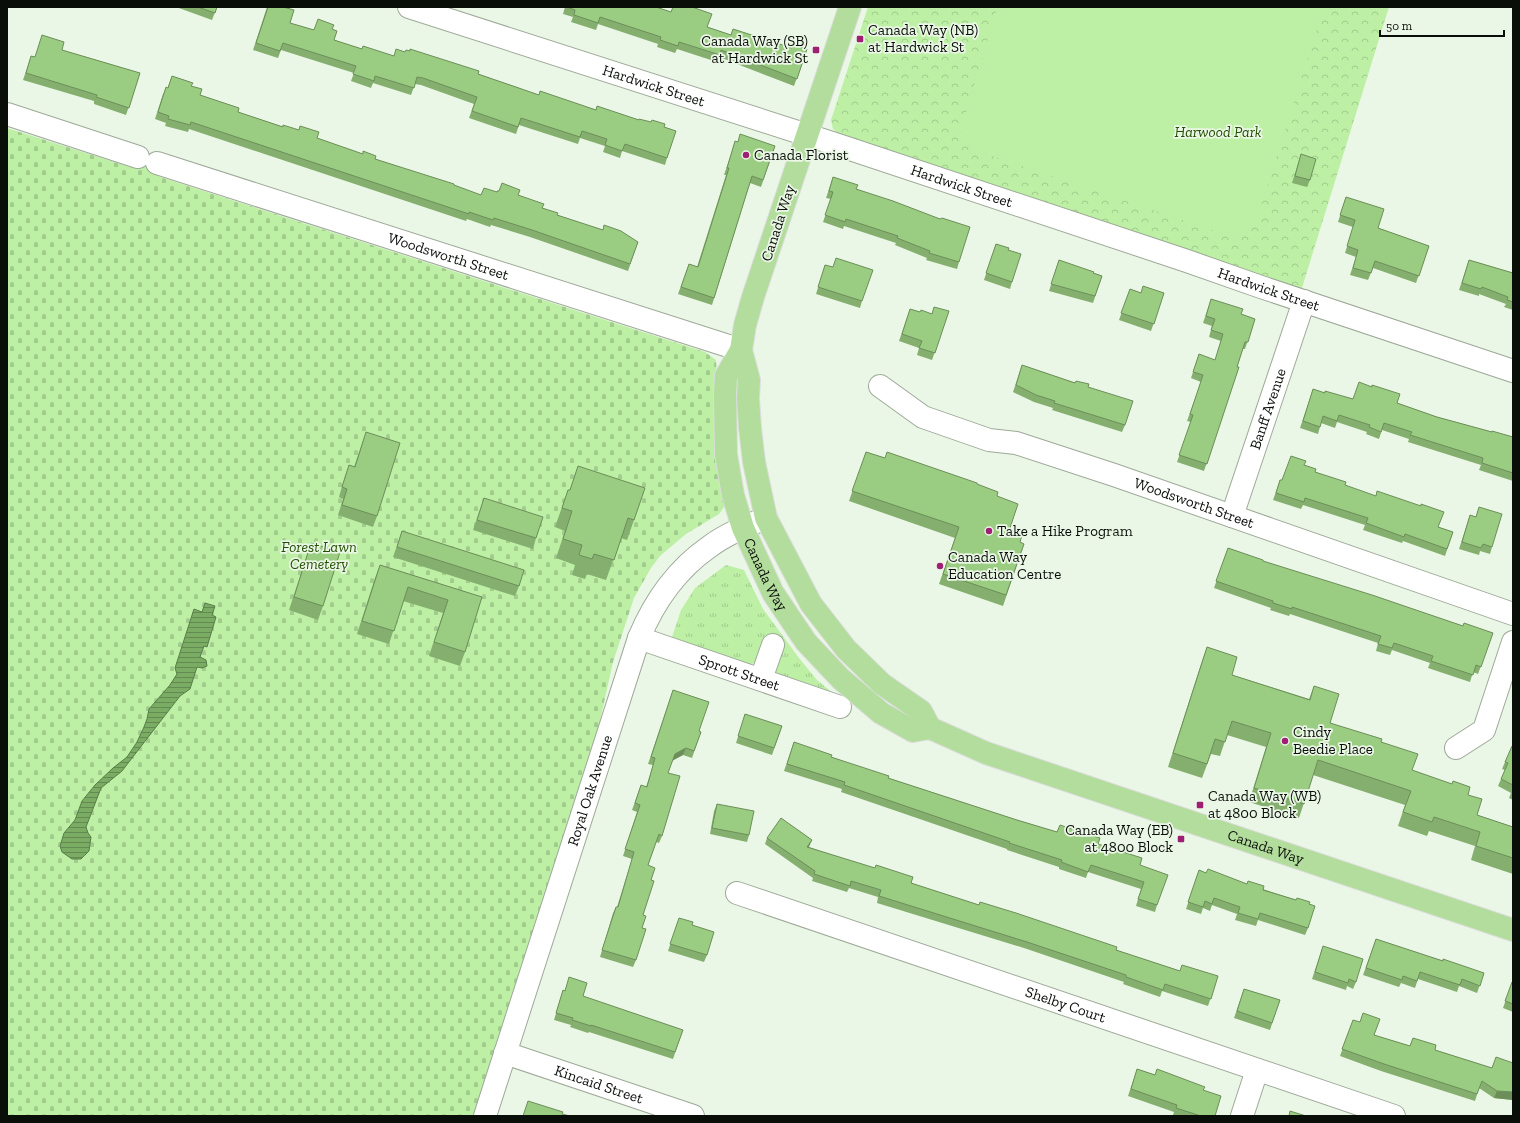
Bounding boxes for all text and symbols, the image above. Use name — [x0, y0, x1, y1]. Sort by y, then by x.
scale bar — [1380, 12, 1504, 38]
text: 50 m — [1386, 19, 1413, 33]
place label: Canada Way (NB) at Hardwick St — [868, 21, 978, 56]
place label: Canada Way (SB) at Hardwick St — [701, 32, 808, 67]
marker: Canada Way (NB) at Hardwick St — [855, 34, 865, 44]
marker: Canada Way (SB) at Hardwick St — [811, 45, 821, 55]
street label: Hardwick Street — [600, 61, 707, 111]
park label: Harwood Park — [1174, 123, 1262, 141]
place label: Canada Florist — [754, 146, 849, 164]
marker: Canada Florist — [741, 150, 751, 160]
street label: Hardwick Street — [908, 161, 1015, 212]
street label: Canada Way — [757, 182, 799, 263]
street label: Woodsworth Street — [386, 229, 511, 284]
street label: Hardwick Street — [1216, 264, 1322, 315]
street label: Banff Avenue — [1246, 366, 1290, 452]
street label: Woodsworth Street — [1132, 474, 1257, 532]
place label: Take a Hike Program — [997, 522, 1133, 540]
marker: Take a Hike Program — [984, 526, 994, 536]
street label: Canada Way — [740, 535, 792, 615]
park label: Forest Lawn Cemetery — [281, 538, 357, 573]
place label: Canada Way Education Centre — [948, 548, 1061, 583]
marker: Canada Way Education Centre — [935, 561, 945, 571]
street label: Sprott Street — [696, 650, 783, 695]
place label: Cindy Beedie Place — [1293, 723, 1373, 758]
street label: Royal Oak Avenue — [564, 733, 616, 848]
marker: Cindy Beedie Place — [1280, 736, 1290, 746]
place label: Canada Way (WB) at 4800 Block — [1208, 787, 1321, 822]
marker: Canada Way (WB) at 4800 Block — [1195, 800, 1205, 810]
place label: Canada Way (EB) at 4800 Block — [1065, 821, 1173, 856]
street label: Canada Way — [1225, 826, 1306, 868]
marker: Canada Way (EB) at 4800 Block — [1176, 834, 1186, 844]
street label: Shelby Court — [1023, 983, 1108, 1027]
street label: Kincaid Street — [552, 1061, 646, 1108]

